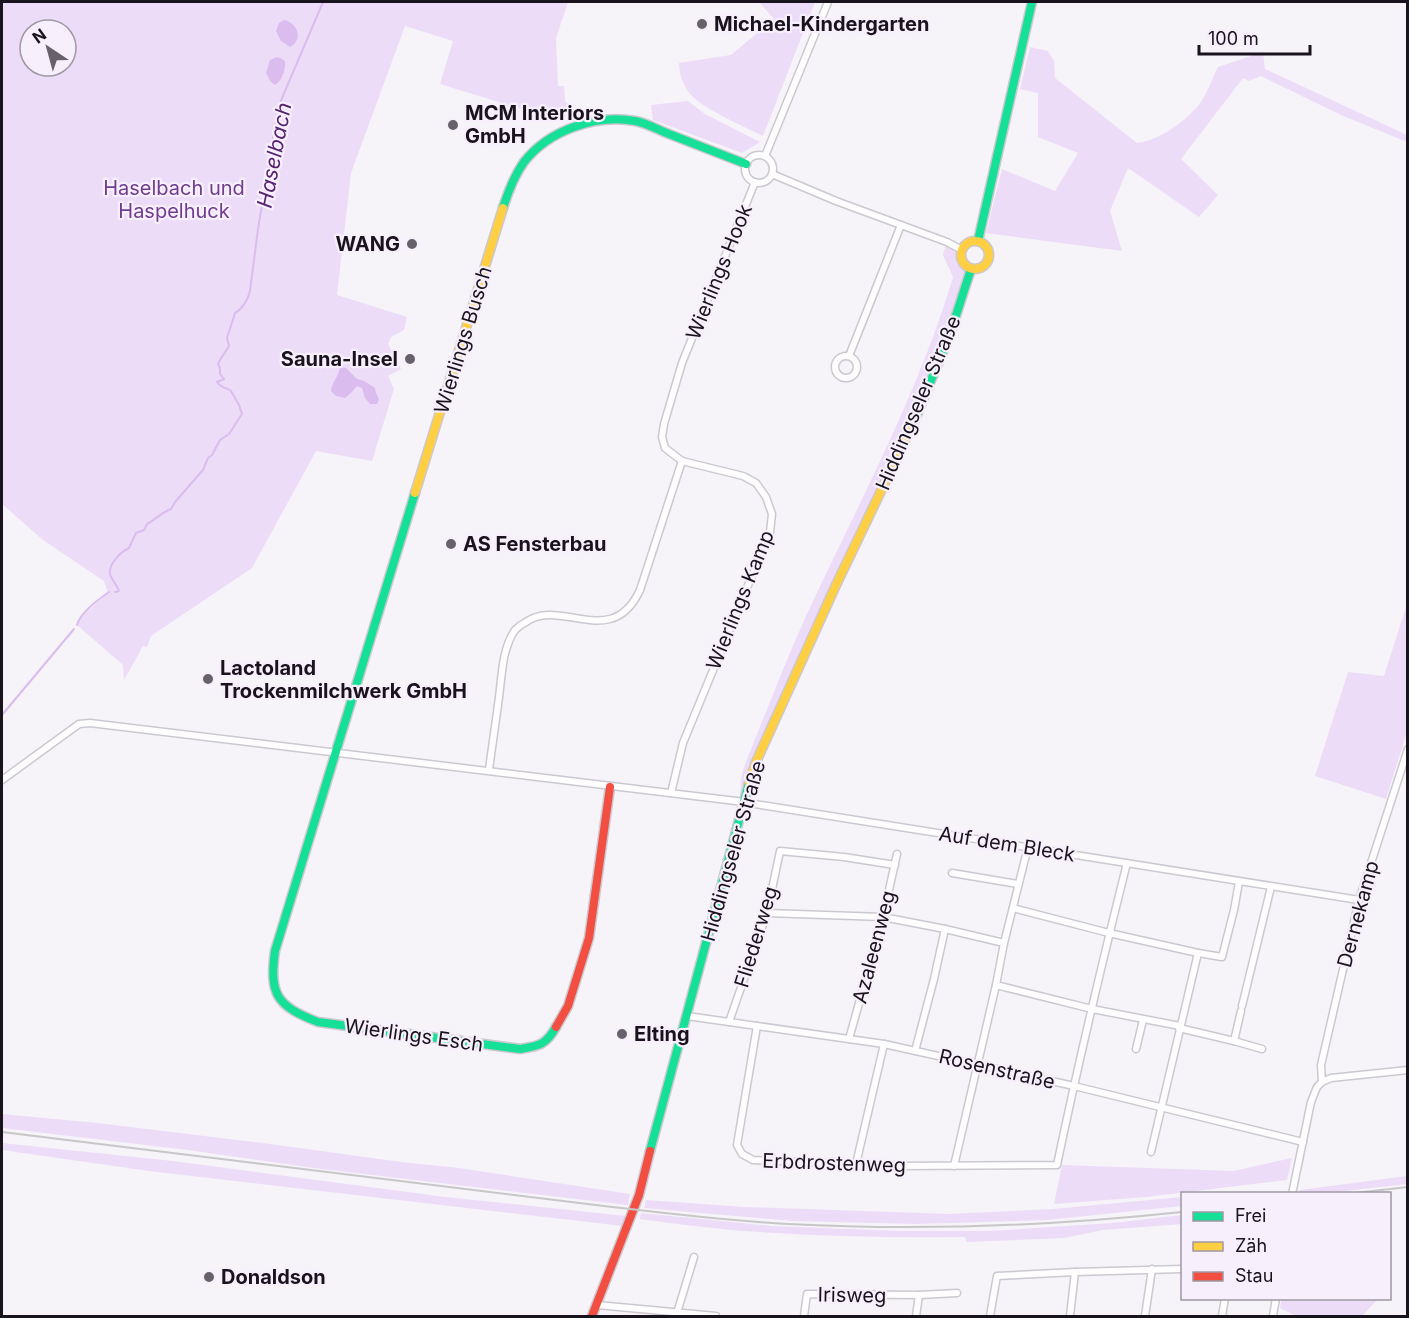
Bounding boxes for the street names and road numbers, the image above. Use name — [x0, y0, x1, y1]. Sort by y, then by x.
street label: Wierlings Hook — [681, 201, 757, 343]
street label: Wierlings Busch — [429, 263, 497, 417]
street label: Hiddingseler Straße — [870, 312, 966, 494]
street label: Wierlings Kamp — [701, 527, 779, 673]
street label: Hiddingseler Straße — [696, 758, 770, 944]
street label: Auf dem Bleck — [937, 821, 1077, 867]
street label: Dernekamp — [1332, 858, 1384, 970]
street label: Fliederweg — [729, 883, 783, 991]
street label: Azaleenweg — [847, 888, 901, 1006]
street label: Wierlings Esch — [343, 1013, 485, 1057]
street label: Rosenstraße — [937, 1044, 1057, 1094]
street label: Erbdrostenweg — [762, 1148, 906, 1178]
street label: Irisweg — [818, 1282, 886, 1308]

